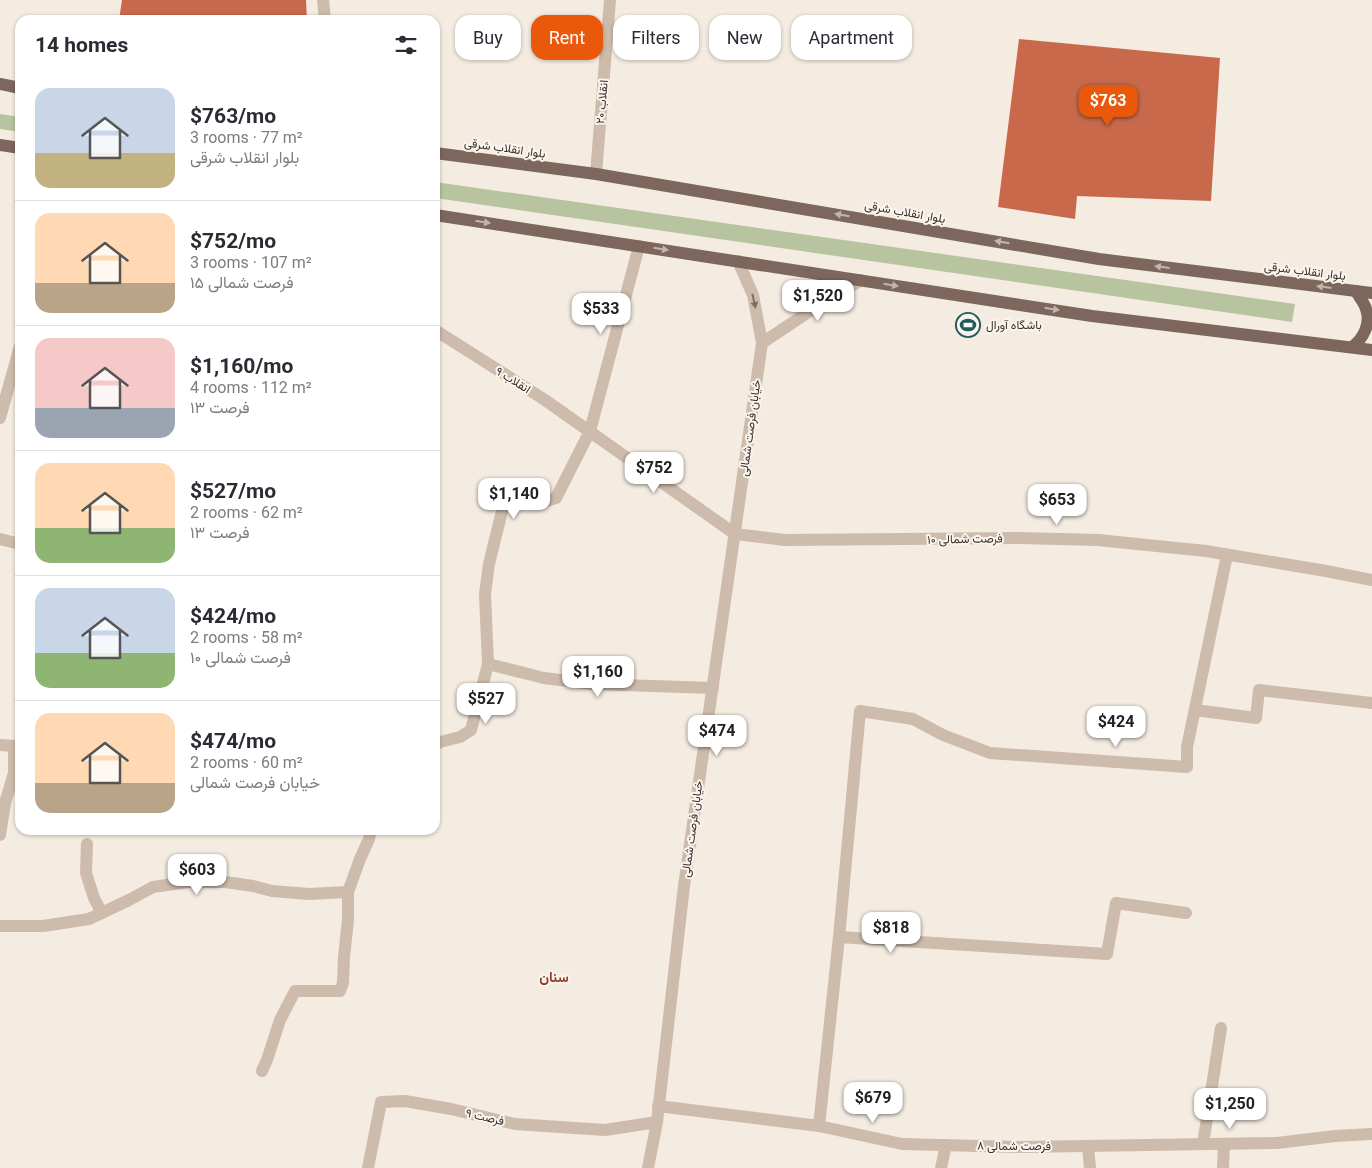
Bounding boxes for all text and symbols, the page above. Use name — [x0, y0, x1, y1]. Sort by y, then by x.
chip: Buy — [455, 15, 521, 60]
chip: Rent — [531, 15, 603, 60]
chip: Filters — [613, 15, 699, 60]
chip: New — [709, 15, 781, 60]
chip: Apartment — [791, 15, 912, 60]
icon: filters — [392, 31, 420, 59]
text: 14 homes — [35, 33, 128, 57]
street label: انقلاب ۲۰ — [593, 79, 611, 125]
pin: $763 — [1078, 84, 1138, 127]
text: $763 — [1090, 91, 1126, 110]
text: $763/mo — [190, 104, 276, 128]
icon: home — [75, 108, 135, 168]
text: 3 rooms · 77 m² — [190, 128, 303, 147]
street label: بلوار انقلاب شرقی — [463, 135, 547, 162]
text: بلوار انقلاب شرقی — [190, 148, 299, 167]
street label: بلوار انقلاب شرقی — [863, 198, 947, 227]
one-way arrow — [833, 211, 849, 219]
one-way arrow — [476, 219, 492, 227]
text: $752/mo — [190, 229, 276, 253]
icon: home — [75, 233, 135, 293]
one-way arrow — [993, 238, 1009, 246]
one-way arrow — [653, 246, 669, 254]
text: 3 rooms · 107 m² — [190, 253, 312, 272]
street label: بلوار انقلاب شرقی — [1263, 259, 1347, 284]
one-way arrow — [1154, 263, 1170, 271]
text: فرصت شمالی ۱۵ — [190, 273, 293, 292]
pin: $1,520 — [777, 280, 859, 322]
one-way arrow — [883, 281, 899, 289]
one-way arrow — [1315, 283, 1331, 291]
text: $1,520 — [793, 286, 843, 305]
pin: $533 — [571, 292, 631, 335]
one-way arrow — [750, 293, 758, 308]
text: $533 — [583, 299, 619, 318]
one-way arrow — [1044, 306, 1060, 314]
sports icon: باشگاه آورال — [955, 312, 981, 338]
place label: باشگاه آورال — [986, 318, 1042, 333]
text: $1,160/mo — [190, 354, 293, 378]
icon: home — [75, 358, 135, 418]
street label: انقلاب ۹ — [493, 364, 533, 396]
text: 4 rooms · 112 m² — [190, 378, 312, 397]
street label: خیابان فرصت شمالی — [736, 379, 765, 477]
text: فرصت ۱۳ — [190, 398, 250, 417]
pin: $752 — [624, 452, 684, 494]
text: $752 — [636, 458, 672, 477]
pin: $1,140 — [473, 478, 555, 520]
text: $527/mo — [190, 479, 276, 503]
icon: home — [75, 483, 135, 543]
text: $1,140 — [489, 484, 539, 503]
pin: $653 — [1027, 484, 1087, 526]
text: $653 — [1039, 490, 1075, 509]
text: 2 rooms · 62 m² — [190, 503, 303, 522]
text: فرصت ۱۳ — [190, 523, 250, 542]
street label: فرصت شمالی ۱۰ — [927, 531, 1003, 548]
text: $424/mo — [190, 604, 276, 628]
icon: home — [75, 608, 135, 668]
text: 2 rooms · 58 m² — [190, 628, 303, 647]
text: فرصت شمالی ۱۰ — [190, 648, 291, 667]
pin: $1,160 — [557, 656, 639, 698]
text: $1,160 — [573, 662, 623, 681]
pin: $527 — [456, 682, 516, 725]
text: $527 — [468, 689, 504, 708]
pin: $424 — [1086, 706, 1146, 748]
text: $424 — [1098, 712, 1134, 731]
pin: $474 — [687, 714, 747, 757]
text: $474 — [699, 721, 735, 740]
text: $474/mo — [190, 729, 276, 753]
icon: home — [75, 733, 135, 793]
text: 2 rooms · 60 m² — [190, 753, 303, 772]
text: خیابان فرصت شمالی — [190, 773, 320, 792]
street label: خیابان فرصت شمالی — [678, 780, 707, 878]
pin: $603 — [167, 854, 227, 896]
text: $603 — [179, 860, 215, 879]
pin: $818 — [861, 912, 921, 954]
text: $818 — [873, 918, 909, 937]
district label: سنان — [539, 969, 569, 985]
pin: $679 — [843, 1082, 903, 1124]
text: $679 — [855, 1088, 891, 1107]
pin: $1,250 — [1189, 1088, 1271, 1130]
text: $1,250 — [1205, 1094, 1255, 1113]
street label: فرصت ۹ — [464, 1106, 506, 1129]
street label: فرصت شمالی ۸ — [977, 1139, 1051, 1154]

